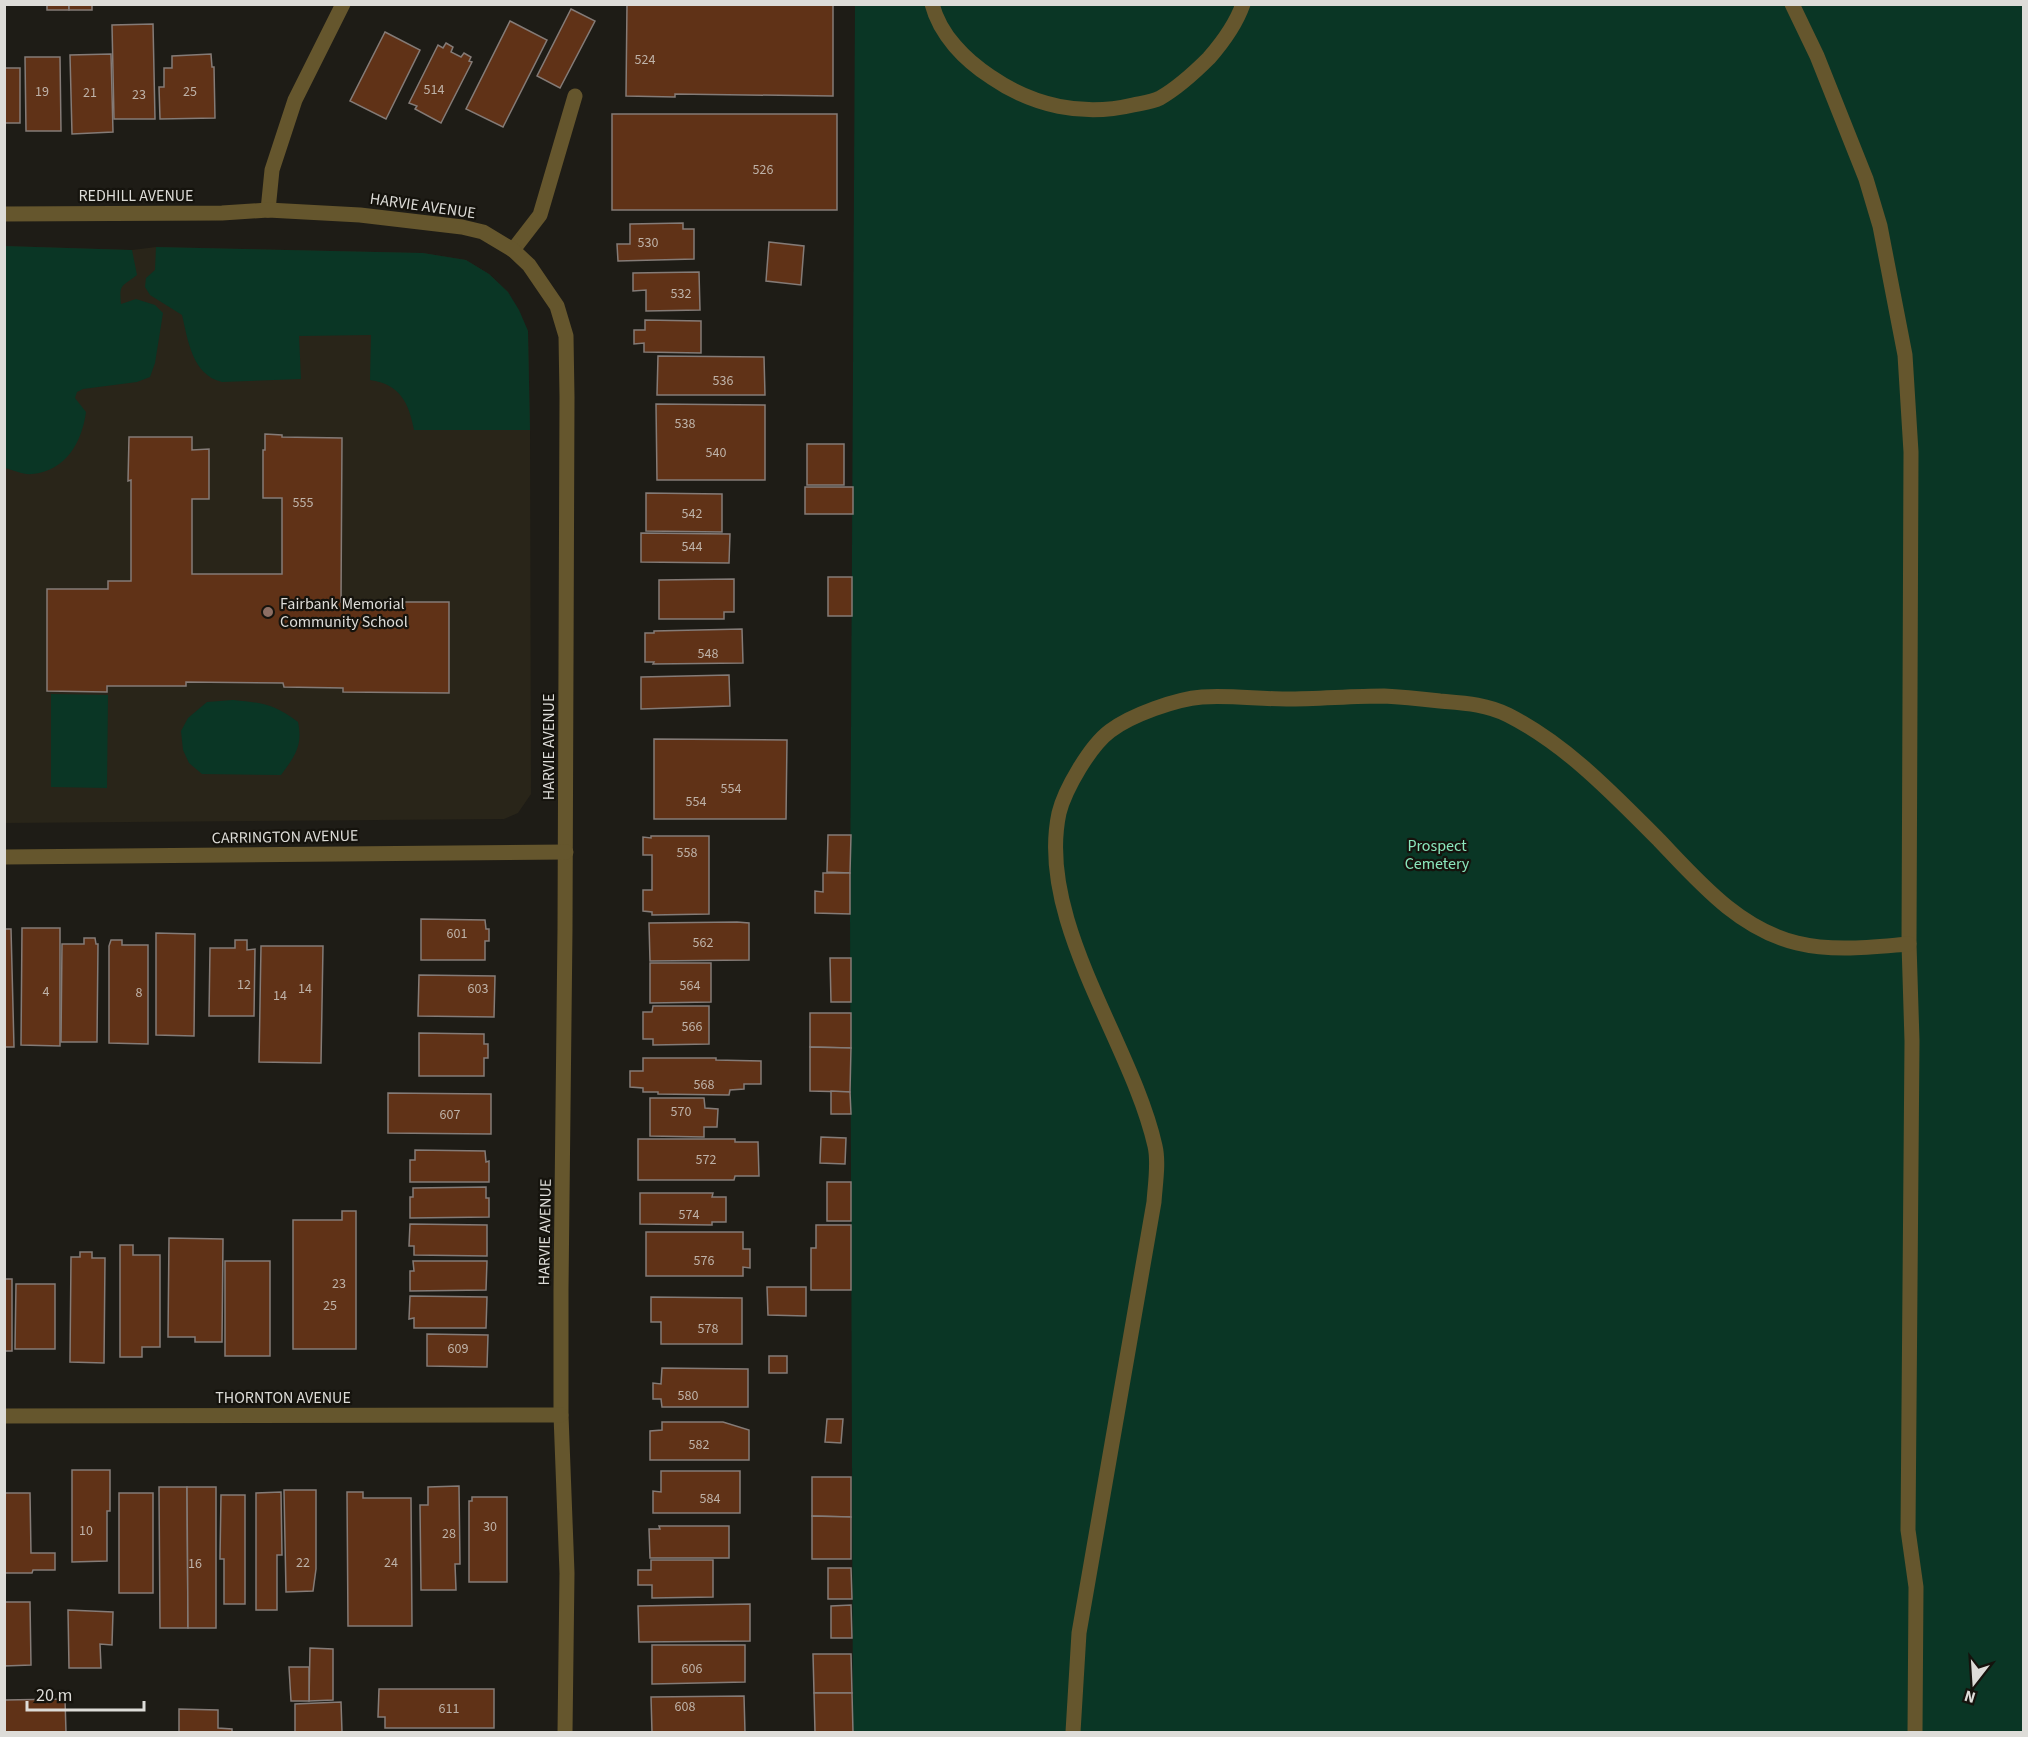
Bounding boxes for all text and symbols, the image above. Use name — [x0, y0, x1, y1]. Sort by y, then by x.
house number: 524 — [635, 50, 655, 70]
house number: 514 — [424, 80, 444, 100]
house number: 19 — [35, 82, 49, 102]
house number: 25 — [183, 82, 197, 102]
house number: 21 — [83, 83, 97, 103]
house number: 23 — [132, 85, 146, 105]
house number: 526 — [753, 160, 773, 180]
street label: REDHILL AVENUE — [78, 185, 194, 207]
street label: HARVIE AVENUE — [369, 188, 477, 224]
house number: 530 — [638, 233, 658, 253]
house number: 532 — [671, 284, 691, 304]
house number: 536 — [713, 371, 733, 391]
house number: 538 — [675, 414, 695, 434]
house number: 540 — [706, 443, 726, 463]
house number: 555 — [293, 493, 313, 513]
house number: 542 — [682, 504, 702, 524]
house number: 544 — [682, 537, 702, 557]
place label: Fairbank Memorial Community School — [280, 593, 408, 633]
marker: Fairbank Memorial Community School — [261, 605, 275, 619]
house number: 548 — [698, 644, 718, 664]
street label: HARVIE AVENUE — [538, 694, 560, 800]
house number: 554 — [721, 779, 741, 799]
house number: 554 — [686, 792, 706, 812]
street label: CARRINGTON AVENUE — [211, 825, 359, 849]
park label: Prospect Cemetery — [1405, 835, 1470, 875]
house number: 558 — [677, 843, 697, 863]
house number: 601 — [447, 924, 467, 944]
house number: 562 — [693, 933, 713, 953]
house number: 12 — [237, 975, 251, 995]
house number: 564 — [680, 976, 700, 996]
house number: 14 — [298, 979, 312, 999]
house number: 603 — [468, 979, 488, 999]
house number: 4 — [43, 982, 50, 1002]
house number: 8 — [136, 983, 143, 1003]
house number: 14 — [273, 986, 287, 1006]
house number: 566 — [682, 1017, 702, 1037]
house number: 568 — [694, 1075, 714, 1095]
house number: 570 — [671, 1102, 691, 1122]
house number: 607 — [440, 1105, 460, 1125]
house number: 572 — [696, 1150, 716, 1170]
street label: HARVIE AVENUE — [533, 1179, 557, 1286]
house number: 574 — [679, 1205, 699, 1225]
house number: 576 — [694, 1251, 714, 1271]
house number: 23 — [332, 1274, 346, 1294]
house number: 25 — [323, 1296, 337, 1316]
house number: 578 — [698, 1319, 718, 1339]
house number: 609 — [448, 1339, 468, 1359]
house number: 580 — [678, 1386, 698, 1406]
street label: THORNTON AVENUE — [215, 1387, 351, 1409]
house number: 582 — [689, 1435, 709, 1455]
house number: 584 — [700, 1489, 720, 1509]
house number: 30 — [483, 1517, 497, 1537]
house number: 10 — [79, 1521, 93, 1541]
house number: 28 — [442, 1524, 456, 1544]
house number: 22 — [296, 1553, 310, 1573]
house number: 24 — [384, 1553, 398, 1573]
house number: 16 — [188, 1554, 202, 1574]
north arrow — [1944, 1653, 2004, 1713]
house number: 606 — [682, 1659, 702, 1679]
scale bar — [27, 1674, 144, 1712]
text: 20 m — [36, 1683, 72, 1708]
text: N — [1962, 1684, 1978, 1708]
house number: 608 — [675, 1697, 695, 1717]
house number: 611 — [439, 1699, 459, 1719]

